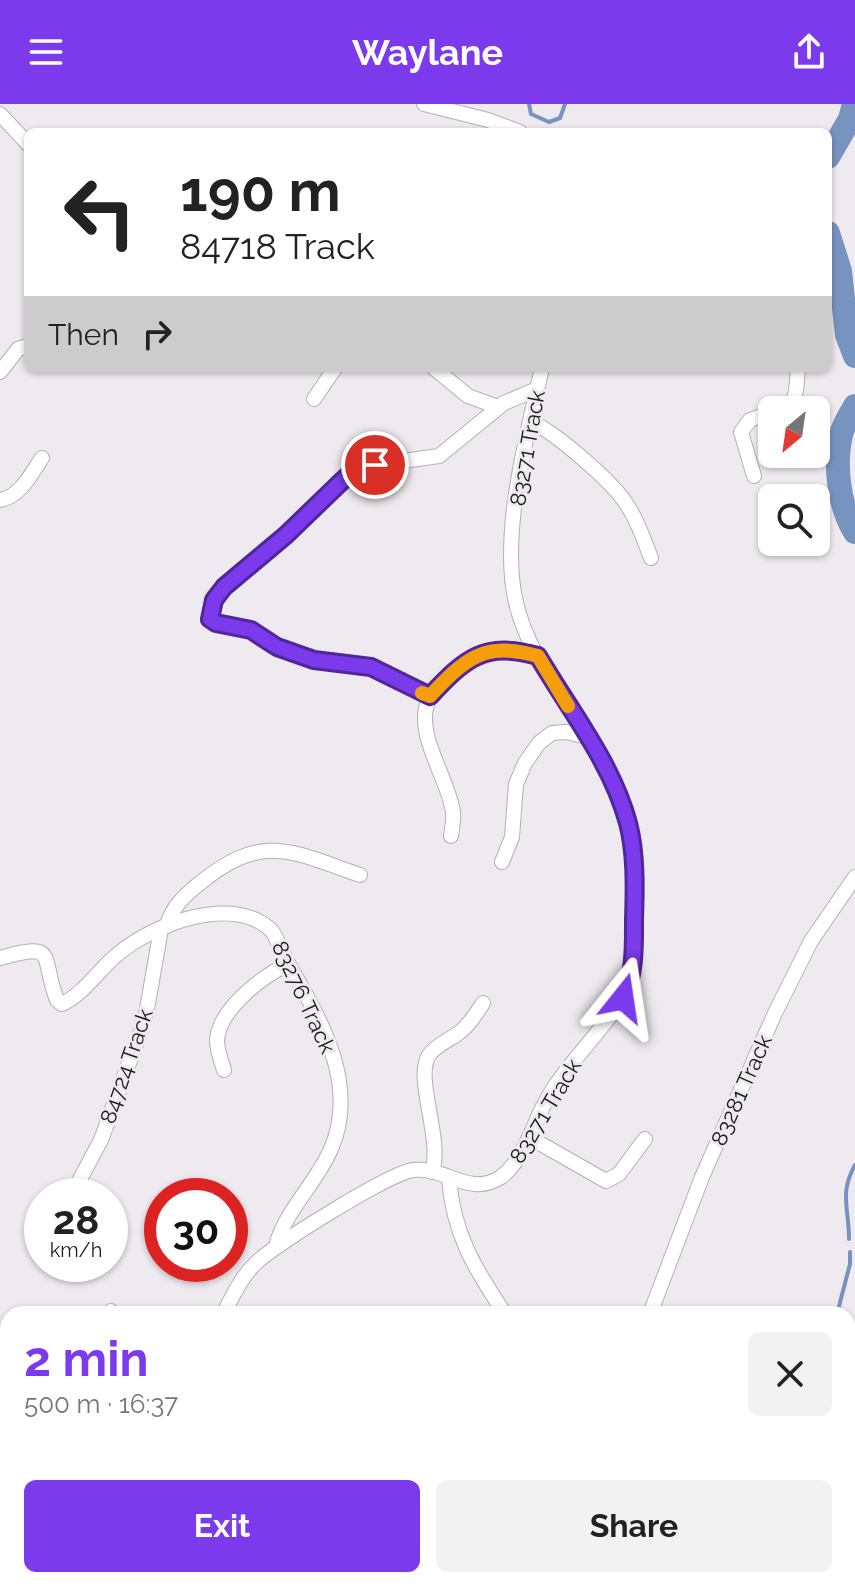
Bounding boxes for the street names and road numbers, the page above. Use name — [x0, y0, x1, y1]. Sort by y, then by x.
street label: 83271 Track — [504, 388, 550, 508]
street label: 83276 Track — [267, 937, 342, 1058]
street label: 84724 Track — [94, 1005, 158, 1127]
street label: 83281 Track — [705, 1030, 777, 1149]
street label: 83271 Track — [504, 1054, 587, 1168]

